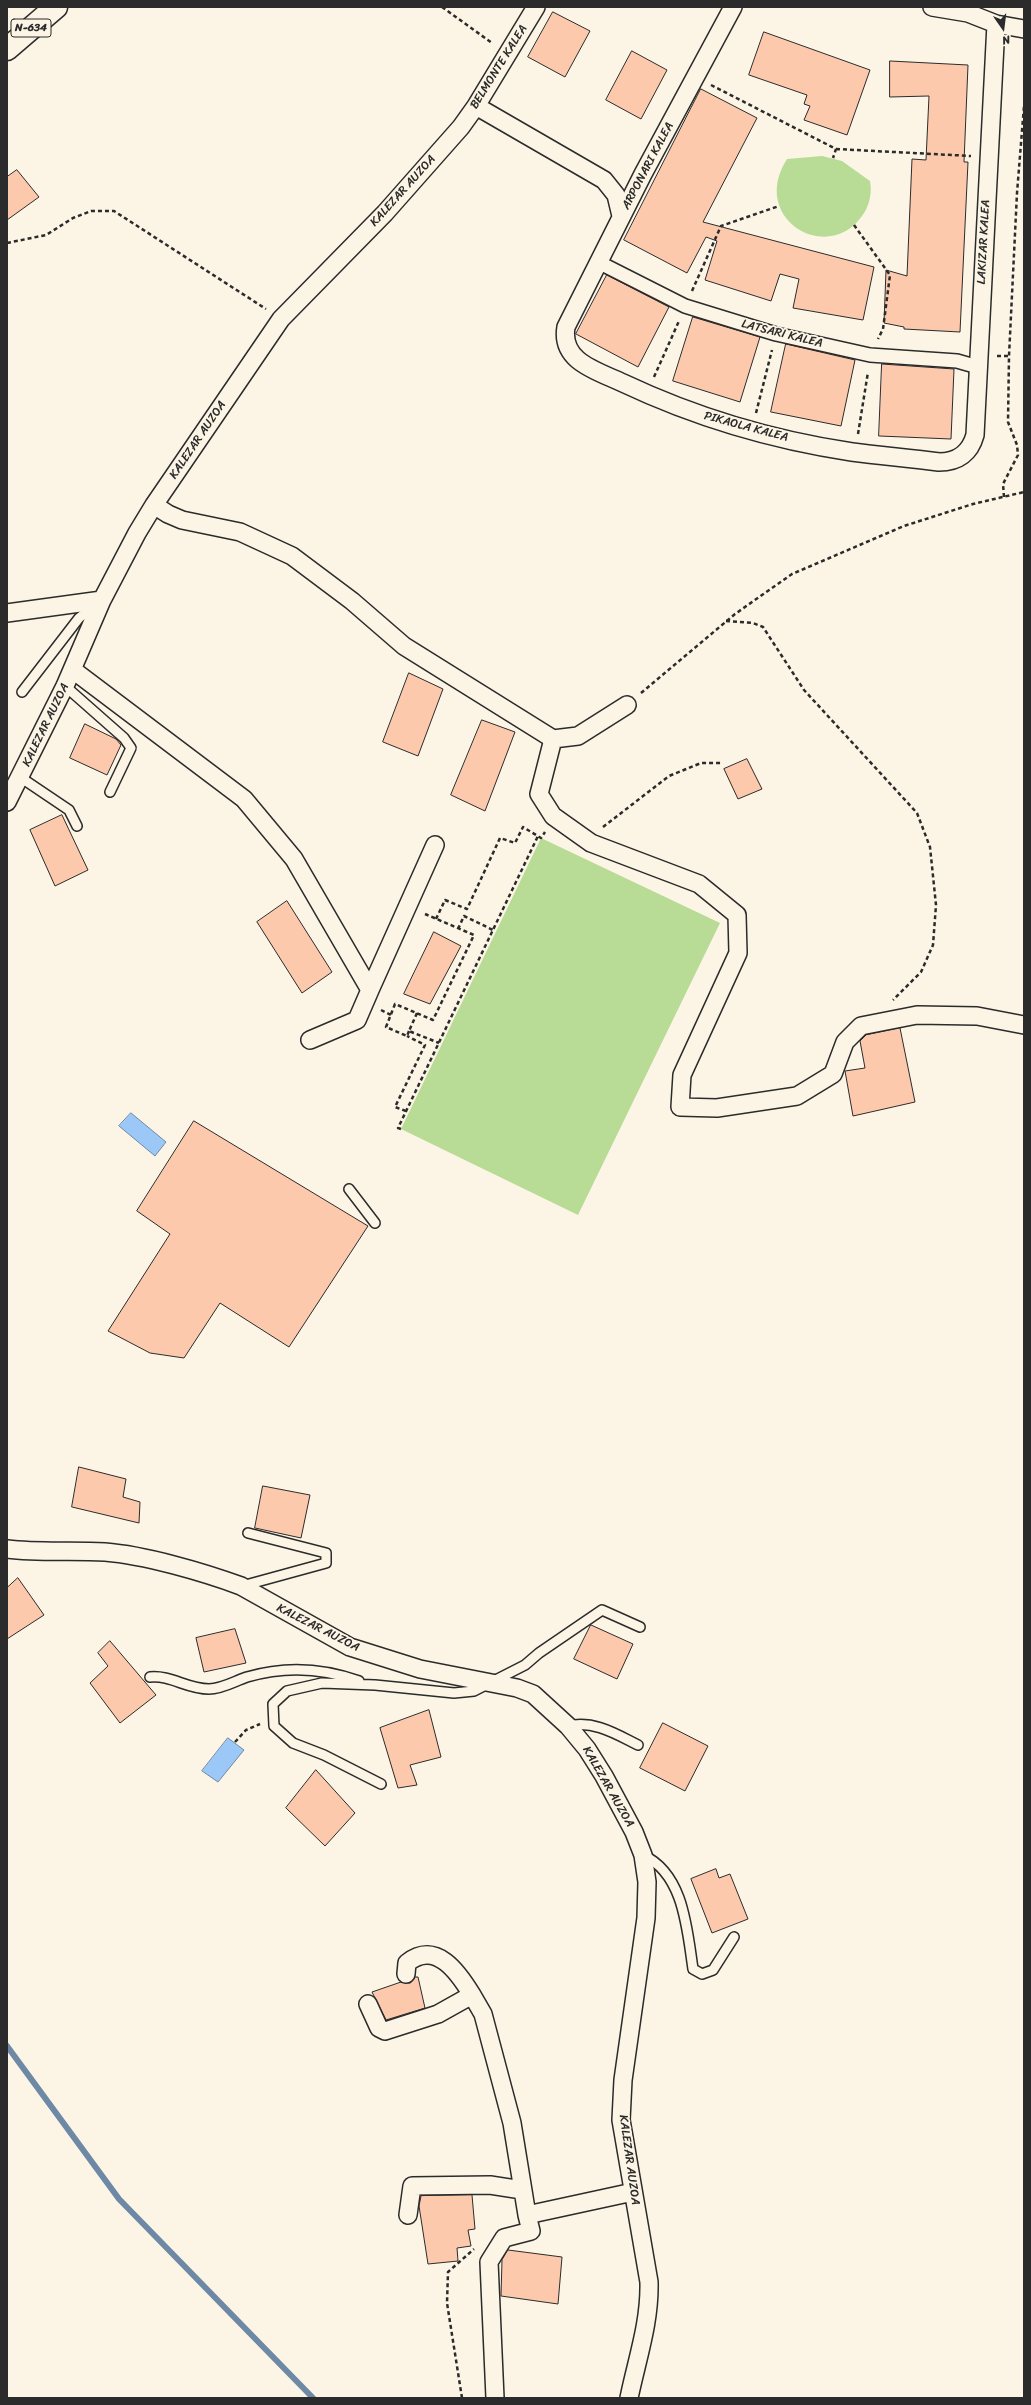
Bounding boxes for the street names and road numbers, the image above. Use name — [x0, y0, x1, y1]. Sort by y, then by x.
road number: N-634 — [11, 19, 51, 37]
street label: BELMONTE KALEA — [467, 22, 531, 112]
street label: ARPONARI KALEA — [619, 120, 677, 212]
street label: KALEZAR AUZOA — [367, 152, 439, 230]
street label: LAKIZAR KALEA — [975, 199, 993, 285]
street label: LATSARI KALEA — [740, 317, 824, 351]
street label: KALEZAR AUZOA — [167, 398, 229, 482]
street label: PIKAOLA KALEA — [702, 409, 790, 445]
street label: KALEZAR AUZOA — [20, 681, 72, 769]
street label: KALEZAR AUZOA — [274, 1601, 362, 1655]
street label: KALEZAR AUZOA — [579, 1744, 637, 1830]
street label: KALEZAR AUZOA — [616, 2114, 642, 2206]

